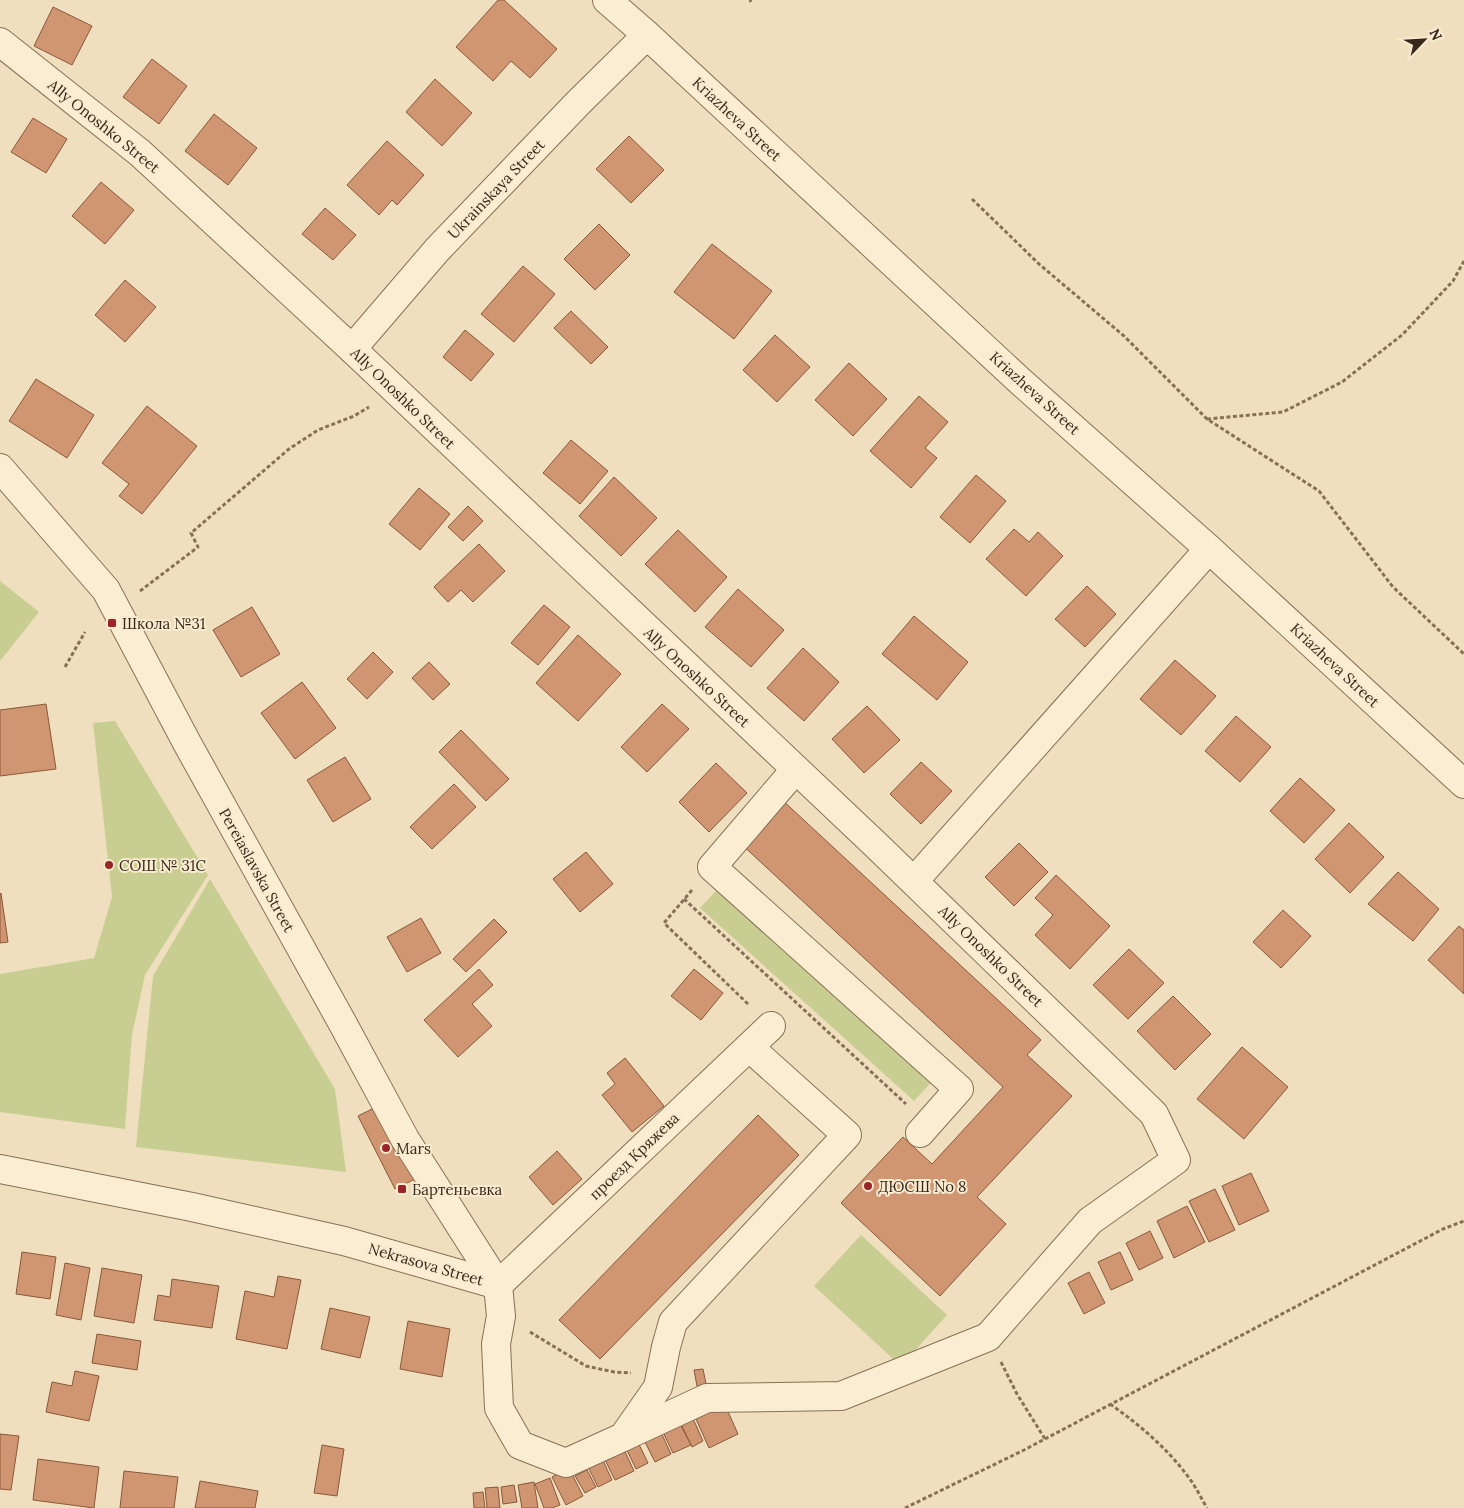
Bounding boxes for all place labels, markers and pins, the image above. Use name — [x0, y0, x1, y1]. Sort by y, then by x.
place label: Школа №31 — [122, 614, 205, 633]
marker: Школа №31 — [106, 617, 118, 629]
place label: СОШ № 31С — [119, 856, 206, 875]
marker: СОШ № 31С — [103, 859, 115, 871]
place label: Mars — [396, 1139, 431, 1158]
marker: Mars — [380, 1142, 392, 1154]
place label: ДЮСШ No 8 — [878, 1177, 966, 1196]
place label: Бартеньевка — [412, 1180, 503, 1199]
marker: ДЮСШ No 8 — [862, 1180, 874, 1192]
marker: Бартеньевка — [396, 1183, 408, 1195]

